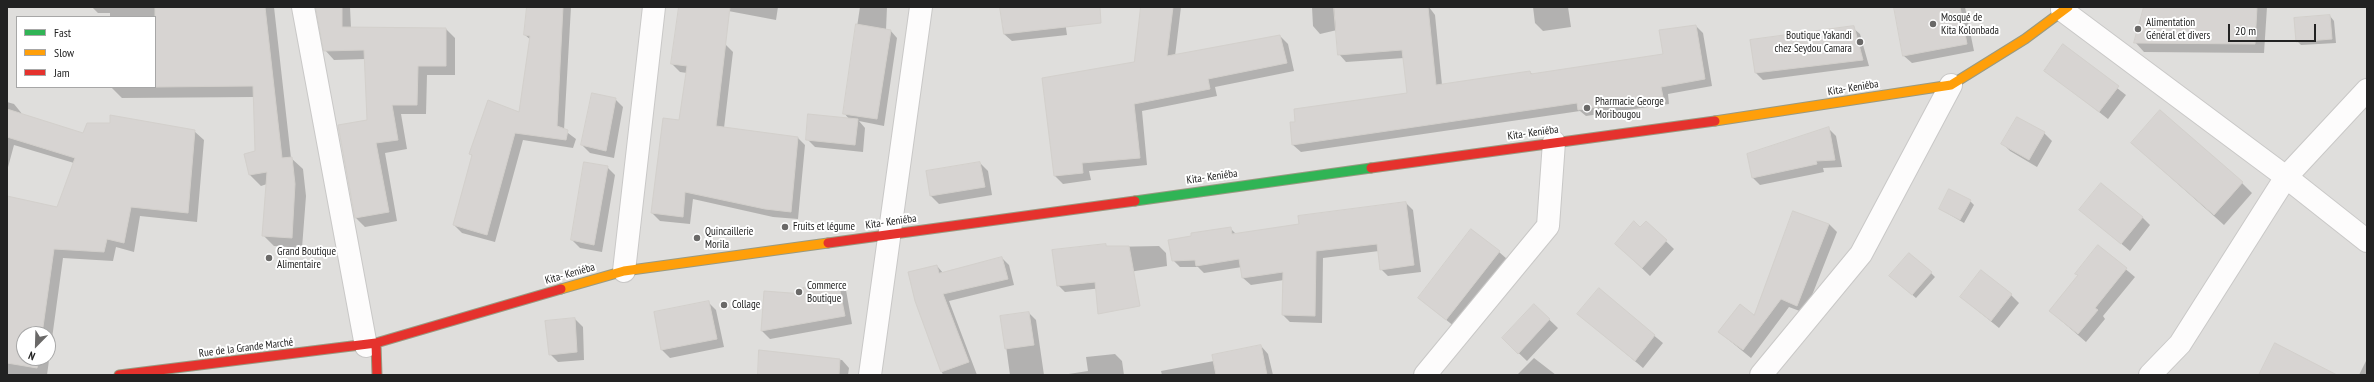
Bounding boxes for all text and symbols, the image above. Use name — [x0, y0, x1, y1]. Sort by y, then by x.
place label: Mosqué de Kita Kolonbada — [1941, 11, 1999, 37]
legend — [16, 16, 156, 88]
place label: Alimentation Général et divers — [2146, 16, 2210, 42]
scale bar — [2230, 16, 2318, 42]
marker: Mosqué de Kita Kolonbada — [1928, 19, 1938, 29]
text: 20 m — [2235, 23, 2256, 38]
marker: Alimentation Général et divers — [2133, 24, 2143, 34]
text: Fast — [54, 25, 71, 40]
place label: Boutique Yakandi chez Seydou Camara — [1774, 29, 1852, 55]
marker: Boutique Yakandi chez Seydou Camara — [1855, 37, 1865, 47]
text: Slow — [54, 45, 74, 60]
text: Jam — [54, 65, 70, 80]
street label: Kita- Keniéba — [1827, 77, 1879, 99]
place label: Pharmacie George Moribougou — [1595, 95, 1664, 121]
marker: Pharmacie George Moribougou — [1582, 103, 1592, 113]
street label: Kita- Keniéba — [1507, 123, 1559, 143]
street label: Kita- Keniéba — [1186, 167, 1238, 187]
street label: Kita- Keniéba — [865, 212, 917, 232]
place label: Fruits et légume — [793, 220, 855, 234]
marker: Fruits et légume — [780, 222, 790, 232]
place label: Quincaillerie Morila — [705, 225, 753, 251]
marker: Quincaillerie Morila — [692, 233, 702, 243]
place label: Grand Boutique Alimentaire — [277, 245, 336, 271]
marker: Grand Boutique Alimentaire — [264, 253, 274, 263]
street label: Kita- Keniéba — [544, 261, 596, 287]
place label: Commerce Boutique — [807, 279, 847, 305]
marker: Commerce Boutique — [794, 287, 804, 297]
place label: Collage — [732, 298, 760, 312]
marker: Collage — [719, 300, 729, 310]
north arrow — [16, 326, 56, 366]
street label: Rue de la Grande Marché — [198, 336, 294, 360]
text: N — [26, 349, 37, 364]

